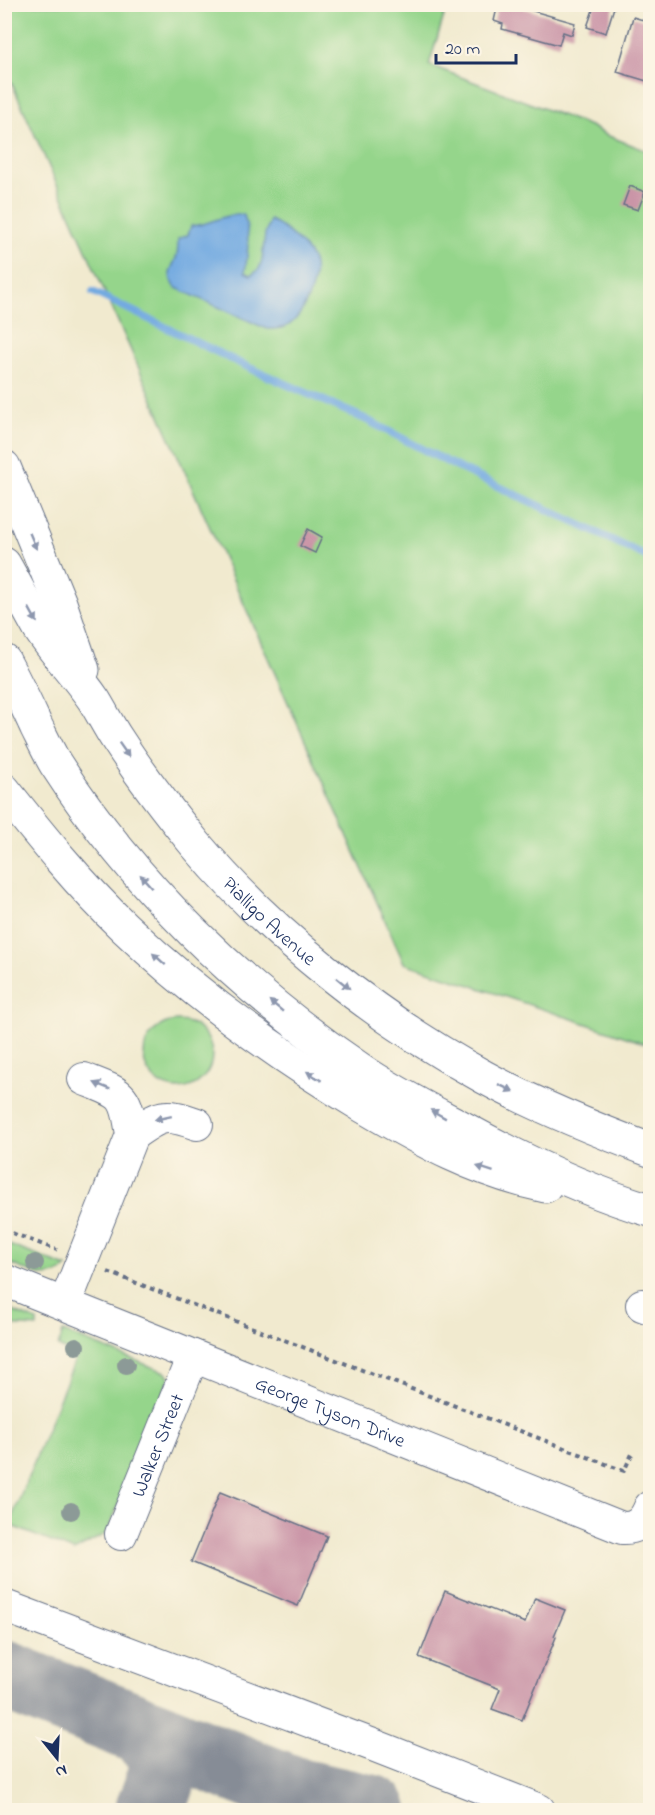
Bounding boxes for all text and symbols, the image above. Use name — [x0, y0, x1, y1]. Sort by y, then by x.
scale bar — [436, 27, 516, 65]
text: 20 m — [445, 37, 480, 63]
one-way arrow — [29, 532, 38, 549]
one-way arrow — [27, 607, 37, 624]
one-way arrow — [118, 741, 130, 757]
street label: Pialligo Avenue — [214, 871, 322, 974]
one-way arrow — [140, 874, 153, 889]
one-way arrow — [151, 952, 166, 966]
one-way arrow — [335, 977, 350, 989]
one-way arrow — [268, 1000, 284, 1013]
one-way arrow — [306, 1070, 322, 1081]
one-way arrow — [93, 1081, 111, 1091]
one-way arrow — [498, 1084, 515, 1093]
one-way arrow — [429, 1109, 446, 1119]
one-way arrow — [154, 1114, 172, 1124]
one-way arrow — [476, 1163, 494, 1173]
street label: George Tyson Drive — [250, 1370, 409, 1457]
street label: Walker Street — [125, 1390, 193, 1502]
north arrow — [27, 1728, 87, 1788]
text: N — [52, 1757, 70, 1784]

